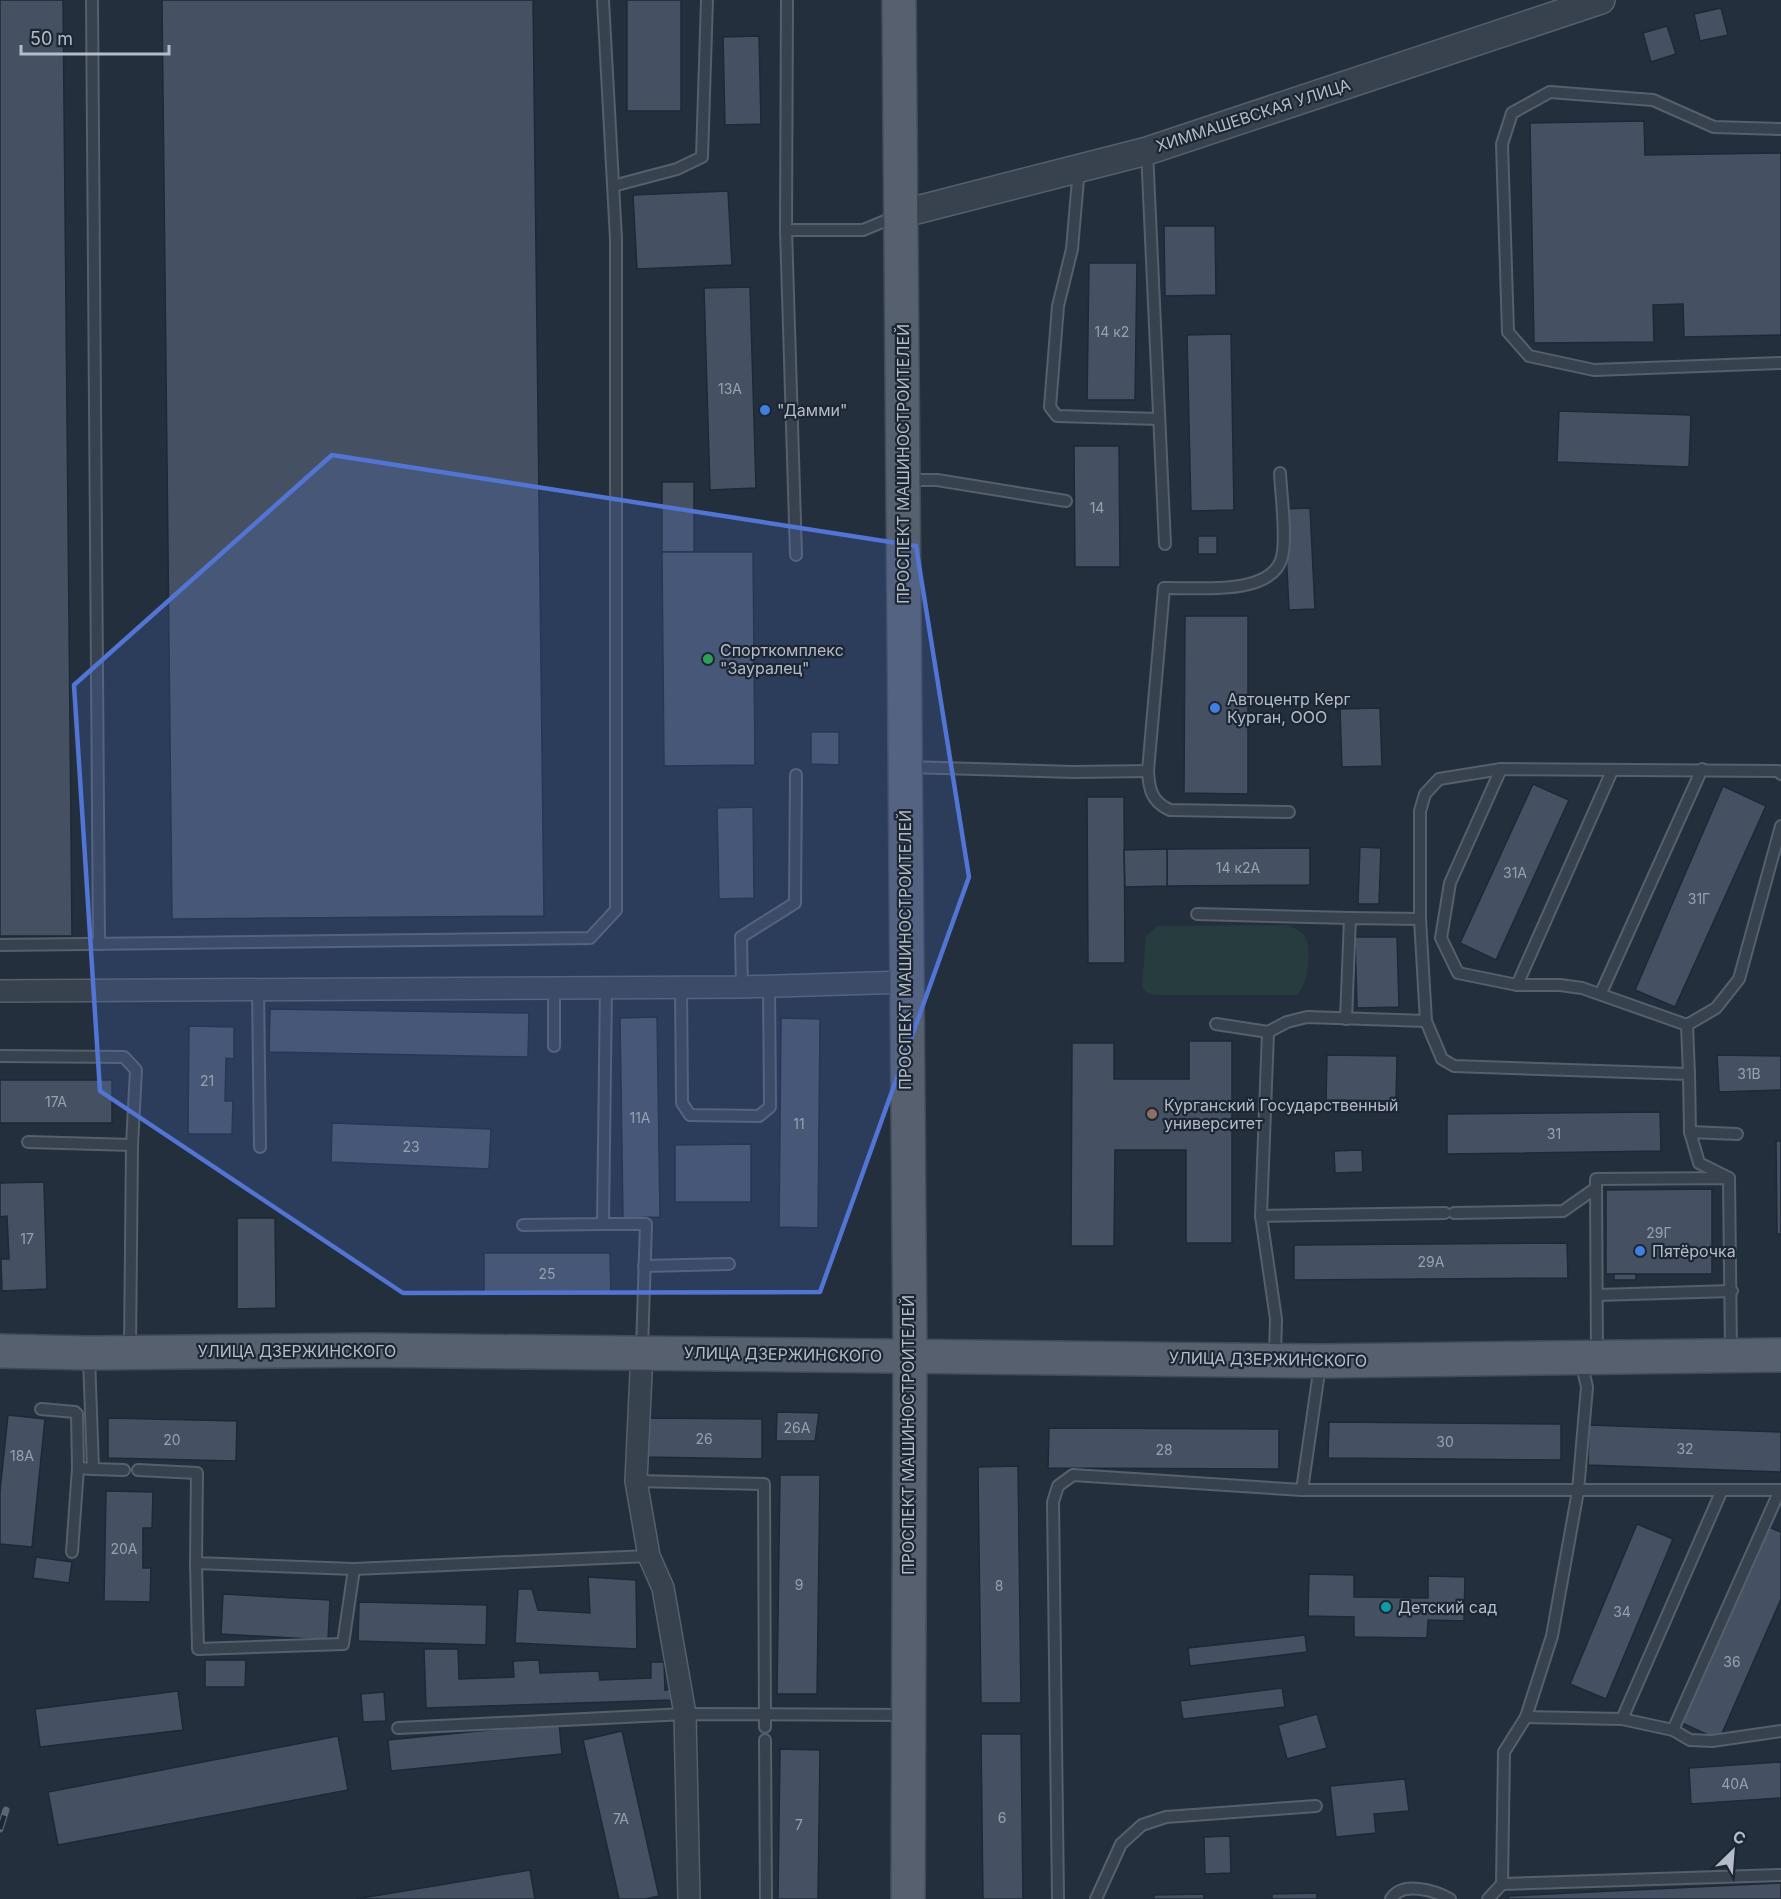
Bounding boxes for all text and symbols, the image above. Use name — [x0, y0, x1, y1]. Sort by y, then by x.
scale bar — [21, 18, 170, 56]
text: 50 m — [30, 28, 73, 49]
street label: ХИММАШЕВСКАЯ УЛИЦА — [1153, 74, 1353, 156]
house number: 14 к2 — [1095, 323, 1129, 340]
street label: ПРОСПЕКТ МАШИНОСТРОИТЕЛЕЙ — [893, 324, 913, 604]
house number: 13А — [718, 380, 742, 397]
place label: "Дамми" — [777, 400, 847, 420]
marker: "Дамми" — [758, 403, 772, 417]
house number: 14 — [1090, 499, 1104, 516]
place label: Спорткомплекс "Зауралец" — [720, 640, 844, 678]
marker: Спорткомплекс "Зауралец" — [701, 652, 715, 666]
place label: Автоцентр Керг Курган, ООО — [1227, 689, 1350, 727]
marker: Автоцентр Керг Курган, ООО — [1208, 701, 1222, 715]
street label: ПРОСПЕКТ МАШИНОСТРОИТЕЛЕЙ — [895, 810, 915, 1090]
house number: 14 к2А — [1216, 859, 1261, 876]
house number: 31А — [1503, 864, 1527, 881]
house number: 31Г — [1688, 890, 1710, 907]
house number: 31В — [1737, 1065, 1761, 1082]
house number: 21 — [200, 1072, 214, 1089]
house number: 17А — [45, 1093, 67, 1110]
place label: Курганский Государственный университет — [1164, 1095, 1398, 1133]
marker: Курганский Государственный университет — [1145, 1107, 1159, 1121]
house number: 11А — [629, 1109, 651, 1126]
house number: 11 — [793, 1115, 805, 1132]
house number: 31 — [1547, 1125, 1561, 1142]
house number: 23 — [402, 1138, 420, 1155]
house number: 29Г — [1646, 1224, 1672, 1241]
house number: 17 — [20, 1230, 34, 1247]
place label: Пятёрочка — [1652, 1241, 1736, 1261]
marker: Пятёрочка — [1633, 1244, 1647, 1258]
house number: 29А — [1418, 1253, 1445, 1270]
house number: 25 — [538, 1265, 556, 1282]
street label: ПРОСПЕКТ МАШИНОСТРОИТЕЛЕЙ — [898, 1295, 918, 1575]
street label: УЛИЦА ДЗЕРЖИНСКОГО — [198, 1341, 396, 1361]
street label: УЛИЦА ДЗЕРЖИНСКОГО — [684, 1342, 882, 1366]
street label: УЛИЦА ДЗЕРЖИНСКОГО — [1169, 1347, 1367, 1371]
house number: 26А — [784, 1419, 811, 1436]
house number: 26 — [695, 1430, 713, 1447]
house number: 20 — [163, 1431, 181, 1448]
house number: 30 — [1436, 1433, 1454, 1450]
house number: 32 — [1676, 1440, 1694, 1457]
house number: 28 — [1155, 1441, 1173, 1458]
house number: 18А — [10, 1447, 34, 1464]
house number: 20А — [110, 1540, 138, 1557]
house number: 9 — [795, 1576, 803, 1593]
house number: 8 — [995, 1577, 1003, 1594]
place label: Детский сад — [1398, 1597, 1497, 1617]
marker: Детский сад — [1379, 1600, 1393, 1614]
house number: 34 — [1613, 1603, 1631, 1620]
house number: 36 — [1723, 1653, 1741, 1670]
house number: 40А — [1721, 1775, 1749, 1792]
house number: 6 — [998, 1809, 1006, 1826]
house number: 7А — [613, 1810, 629, 1827]
house number: 7 — [795, 1816, 803, 1833]
north arrow — [1703, 1821, 1763, 1881]
text: С — [1730, 1826, 1749, 1849]

